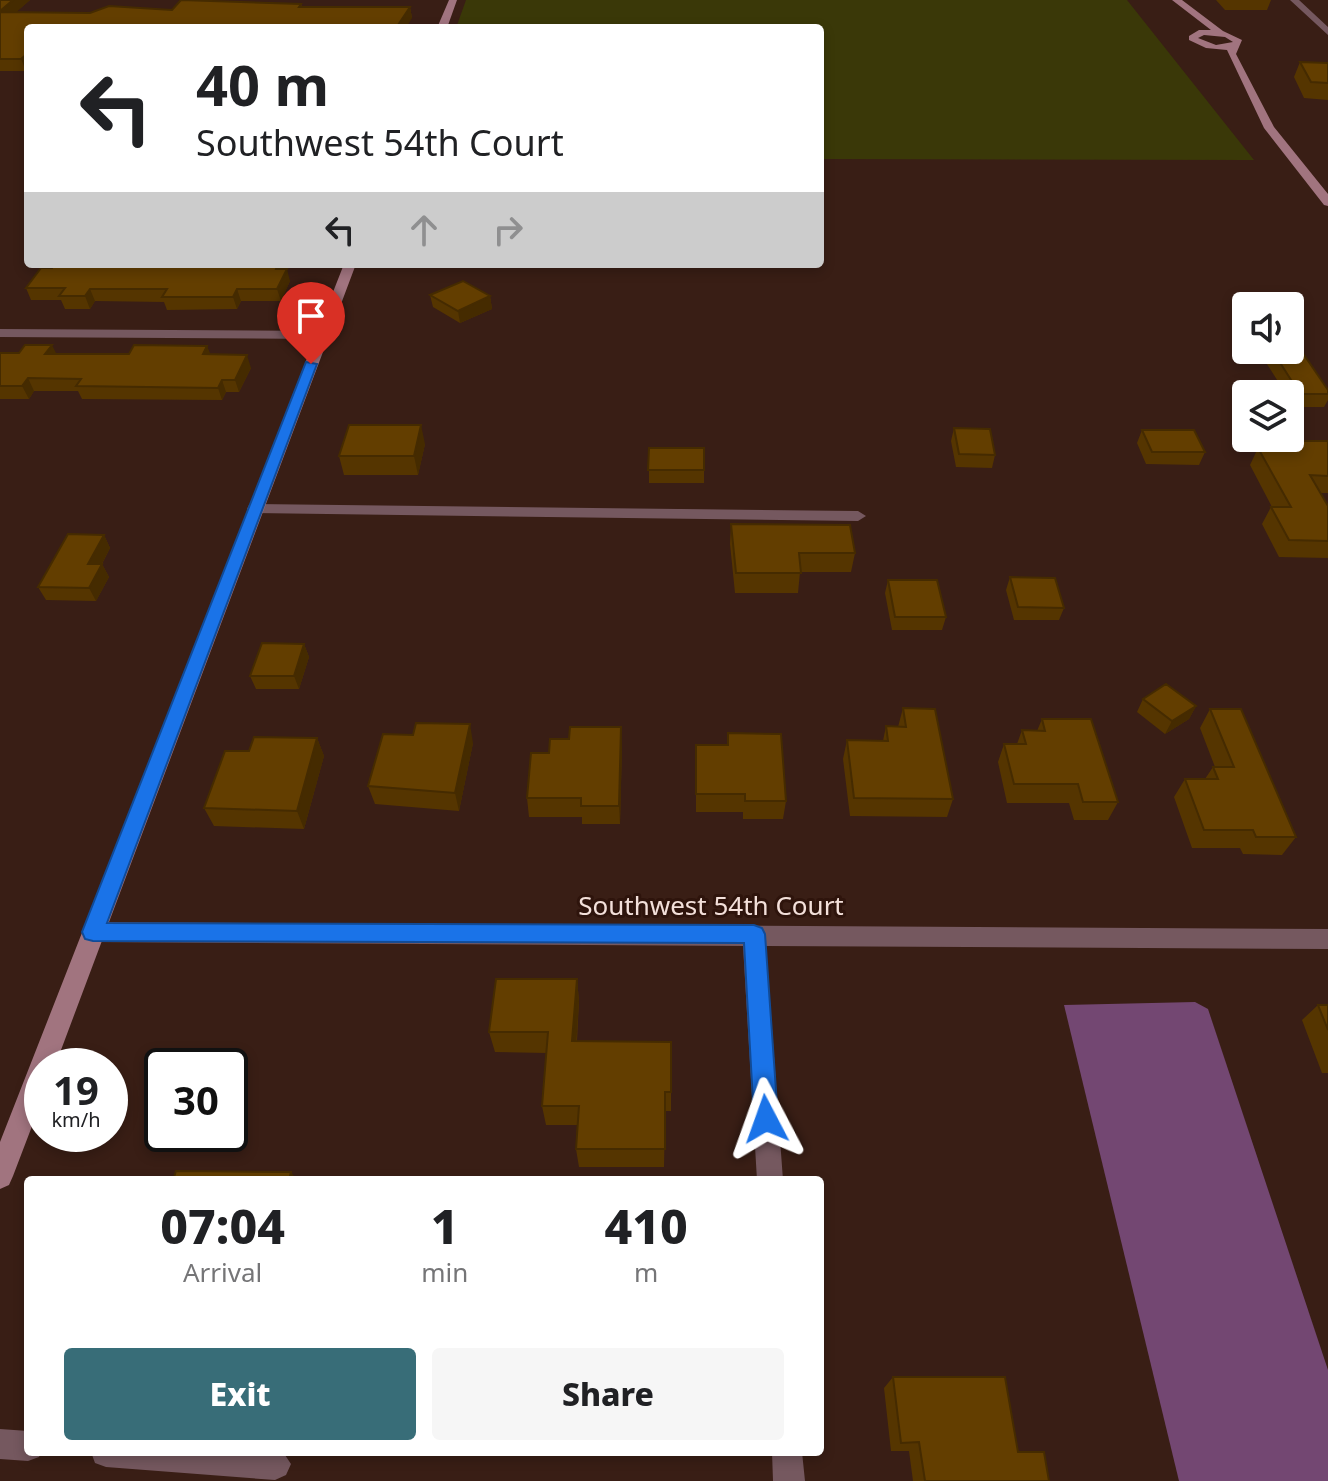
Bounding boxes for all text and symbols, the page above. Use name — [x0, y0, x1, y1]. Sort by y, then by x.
text: 40 m — [196, 46, 329, 122]
icon: left — [64, 56, 168, 160]
text: Southwest 54th Court — [196, 118, 564, 167]
icon: left — [318, 208, 362, 252]
icon: ahead — [402, 208, 446, 252]
icon: right — [486, 208, 530, 252]
pin — [277, 282, 345, 364]
map controls — [1232, 292, 1304, 452]
button: sound — [1232, 292, 1304, 364]
icon: arrive — [289, 294, 333, 338]
button: layers — [1232, 380, 1304, 452]
street label: Southwest 54th Court — [578, 887, 844, 923]
speed limit sign: 30 — [144, 1048, 248, 1152]
text: 19 — [53, 1062, 99, 1117]
position arrow — [724, 1077, 808, 1161]
text: km/h — [51, 1106, 101, 1133]
text: 07:04 — [160, 1193, 285, 1258]
text: 1 — [431, 1193, 459, 1258]
text: 410 — [605, 1193, 688, 1258]
text: Arrival — [183, 1254, 262, 1290]
text: min — [421, 1254, 468, 1290]
text: m — [634, 1254, 658, 1290]
button: Exit — [64, 1348, 416, 1440]
button: Share — [432, 1348, 784, 1440]

